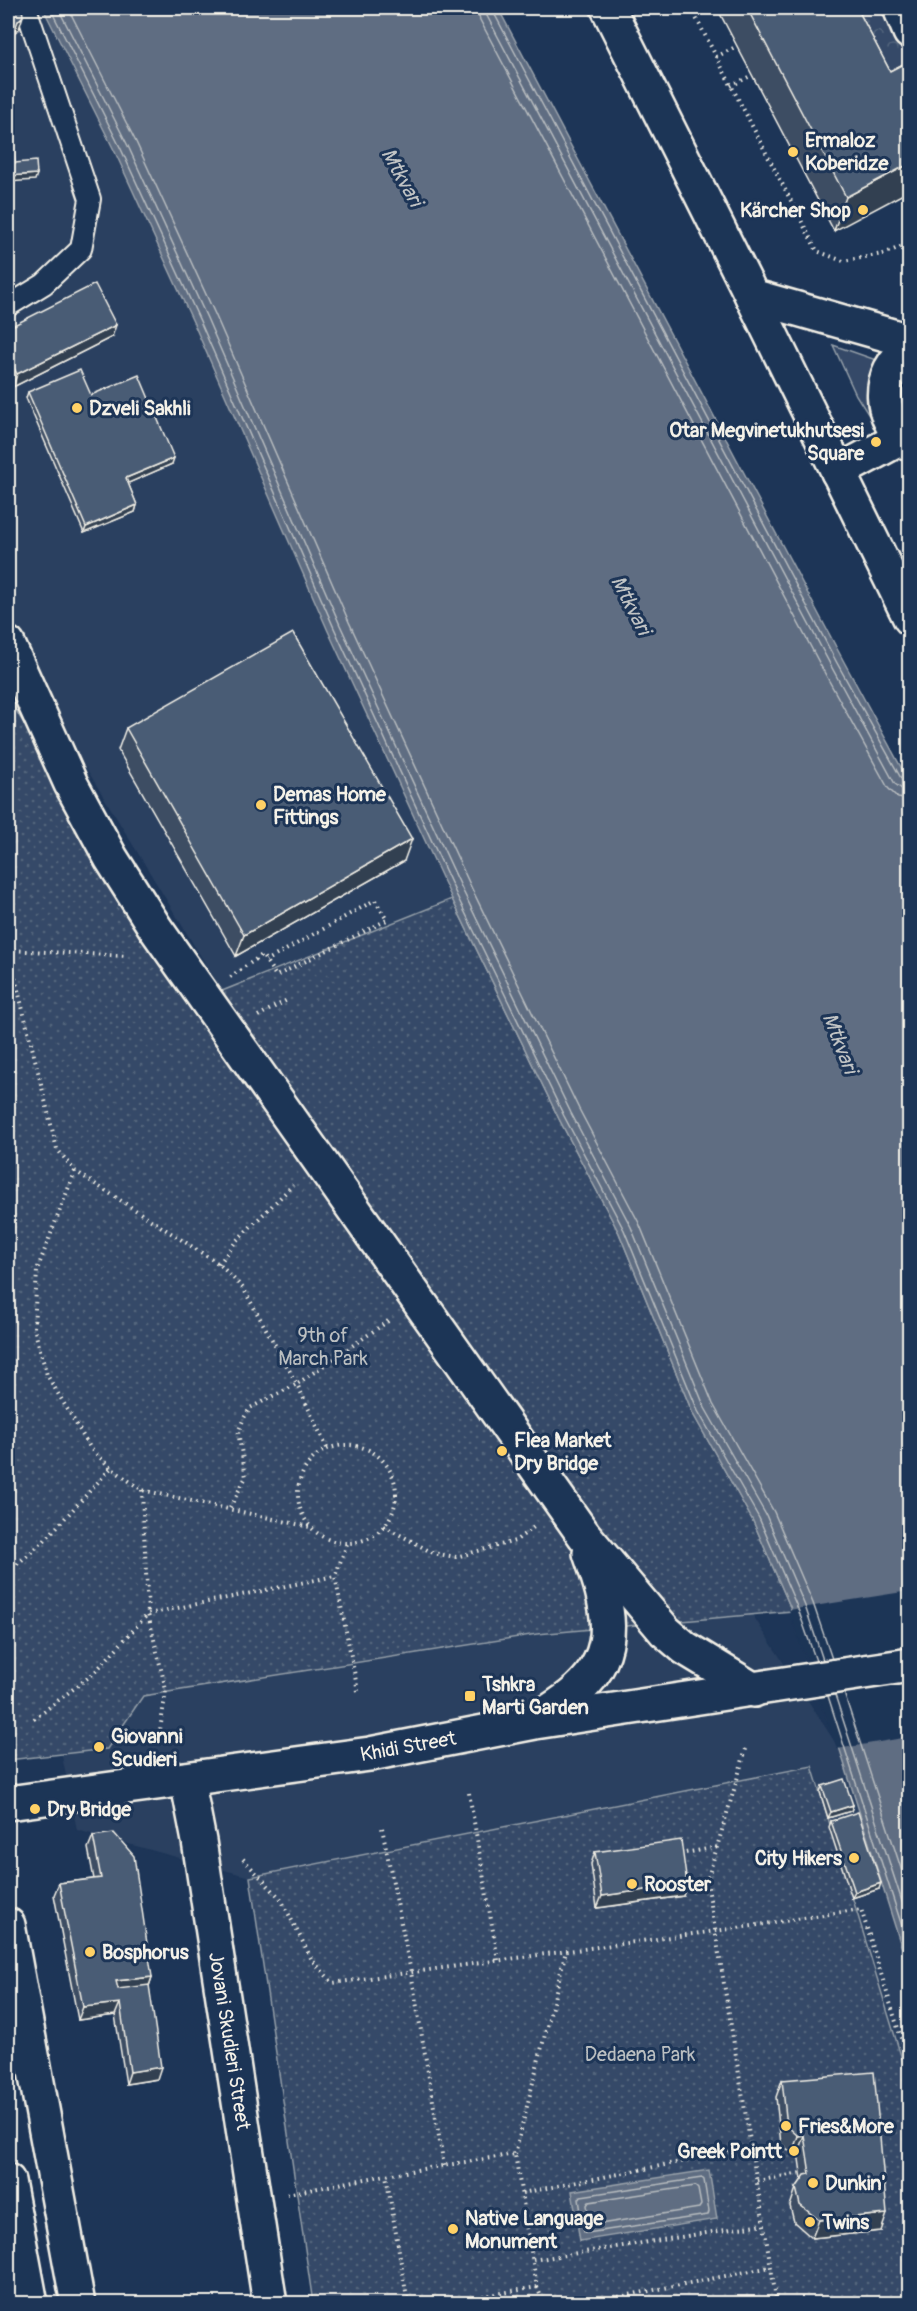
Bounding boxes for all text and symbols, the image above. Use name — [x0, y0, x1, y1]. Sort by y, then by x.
place label: Ermaloz Koberidze — [805, 128, 889, 176]
water label: Mtkvari — [375, 143, 430, 214]
marker: Ermaloz Koberidze — [786, 145, 800, 159]
place label: Kärcher Shop — [740, 198, 852, 223]
marker: Kärcher Shop — [856, 203, 870, 217]
place label: Dzveli Sakhli — [89, 396, 191, 421]
marker: Dzveli Sakhli — [70, 401, 84, 415]
place label: Otar Megvinetukhutsesi Square — [669, 418, 865, 466]
marker: Otar Megvinetukhutsesi Square — [869, 435, 883, 449]
water label: Mtkvari — [604, 571, 658, 642]
place label: Demas Home Fittings — [273, 782, 387, 830]
marker: Demas Home Fittings — [254, 798, 268, 812]
water label: Mtkvari — [816, 1009, 865, 1080]
park label: 9th of March Park — [278, 1323, 369, 1371]
place label: Flea Market Dry Bridge — [514, 1428, 612, 1476]
marker: Flea Market Dry Bridge — [495, 1444, 509, 1458]
place label: Tshkra Marti Garden — [481, 1672, 589, 1720]
marker: Tshkra Marti Garden — [463, 1689, 477, 1703]
place label: Giovanni Scudieri — [111, 1724, 183, 1772]
street label: Khidi Street — [358, 1726, 459, 1767]
marker: Giovanni Scudieri — [92, 1740, 106, 1754]
place label: Dry Bridge — [47, 1797, 132, 1822]
marker: Dry Bridge — [28, 1802, 42, 1816]
place label: City Hikers — [755, 1846, 842, 1871]
marker: City Hikers — [847, 1851, 861, 1865]
place label: Rooster — [644, 1872, 712, 1897]
marker: Rooster — [625, 1877, 639, 1891]
place label: Bosphorus — [102, 1940, 189, 1965]
marker: Bosphorus — [83, 1945, 97, 1959]
street label: Jovani Skudieri Street — [203, 1950, 256, 2133]
park label: Dedaena Park — [585, 2042, 696, 2067]
place label: Fries&More — [798, 2114, 895, 2139]
marker: Fries&More — [779, 2119, 793, 2133]
place label: Greek Pointt — [677, 2139, 783, 2164]
marker: Greek Pointt — [787, 2144, 801, 2158]
place label: Dunkin' — [825, 2171, 886, 2196]
marker: Dunkin' — [806, 2176, 820, 2190]
place label: Native Language Monument — [465, 2206, 604, 2254]
place label: Twins — [821, 2210, 869, 2235]
marker: Twins — [803, 2215, 817, 2229]
marker: Native Language Monument — [446, 2222, 460, 2236]

